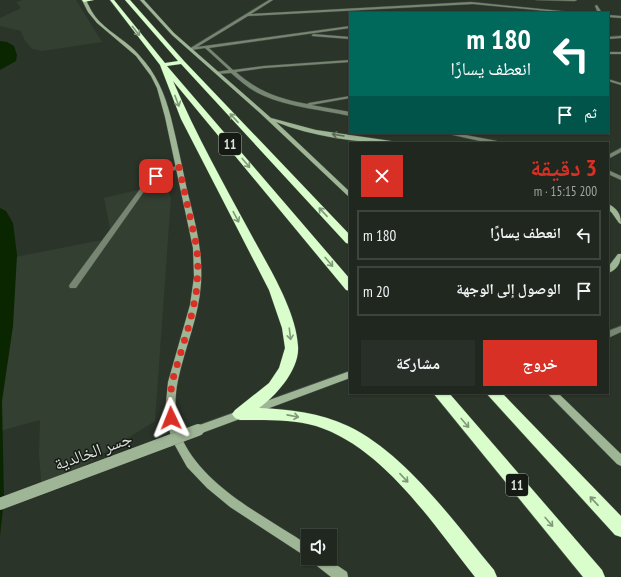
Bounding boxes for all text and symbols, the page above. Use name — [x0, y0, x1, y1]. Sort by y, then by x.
text: 180 m — [467, 20, 531, 57]
one-way arrow — [131, 25, 140, 36]
icon: left — [545, 28, 597, 80]
text: انعطف يسارًا — [451, 57, 531, 80]
one-way arrow — [174, 94, 182, 106]
text: ثم — [584, 103, 597, 122]
icon: arrive — [554, 104, 576, 126]
one-way arrow — [229, 113, 239, 123]
one-way arrow — [332, 131, 345, 139]
road number: 11 — [219, 133, 241, 155]
text: 3 دقيقة — [530, 152, 597, 183]
button: close — [361, 155, 403, 197]
one-way arrow — [241, 158, 250, 168]
pin — [139, 159, 173, 193]
icon: arrive — [145, 165, 167, 187]
text: 200 m · 15:15 — [534, 183, 597, 200]
one-way arrow — [318, 207, 328, 217]
one-way arrow — [233, 210, 241, 222]
text: انعطف يسارًا — [490, 223, 561, 242]
icon: left — [573, 224, 595, 246]
text: 180 m — [363, 226, 396, 245]
one-way arrow — [325, 257, 334, 268]
text: الوصول إلى الوجهة — [456, 279, 561, 298]
icon: arrive — [573, 280, 595, 302]
text: 20 m — [363, 282, 389, 301]
one-way arrow — [286, 327, 294, 340]
button: مشاركة — [361, 340, 475, 386]
button: خروج — [483, 340, 597, 386]
position arrow — [150, 397, 192, 439]
one-way arrow — [286, 412, 299, 420]
one-way arrow — [460, 417, 469, 428]
street label: جسر الخالدية — [51, 427, 135, 475]
one-way arrow — [399, 473, 409, 483]
road number: 11 — [506, 474, 528, 496]
one-way arrow — [589, 496, 599, 506]
one-way arrow — [544, 517, 553, 527]
map controls — [301, 529, 337, 565]
button: sound — [301, 529, 337, 565]

